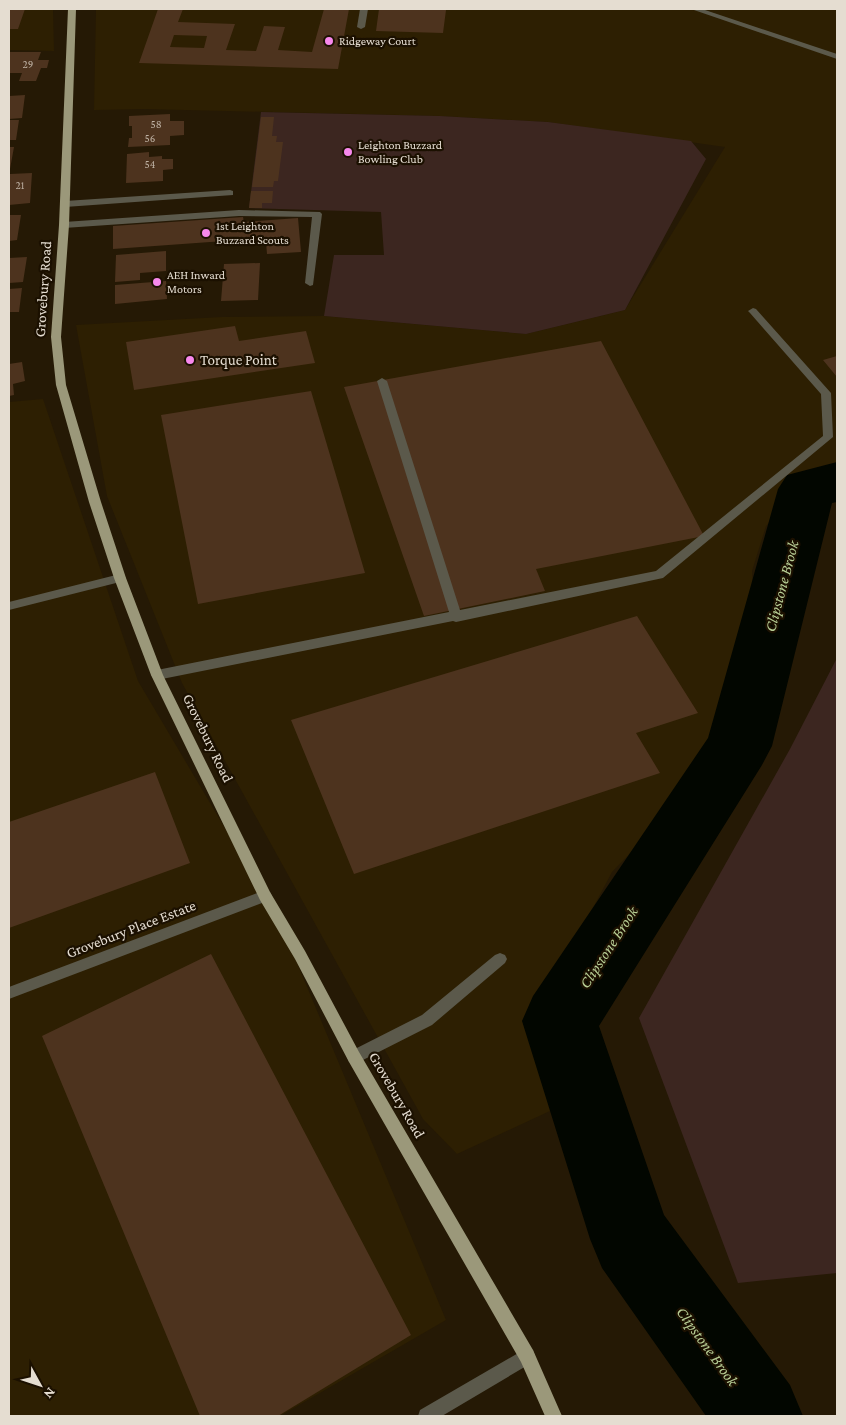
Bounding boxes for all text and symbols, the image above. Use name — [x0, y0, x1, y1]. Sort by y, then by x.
place label: Ridgeway Court — [339, 34, 417, 48]
marker: Ridgeway Court — [323, 35, 335, 47]
house number: 29 — [23, 58, 33, 70]
house number: 58 — [150, 118, 162, 130]
house number: 56 — [145, 132, 155, 144]
place label: Leighton Buzzard Bowling Club — [358, 138, 443, 166]
marker: Leighton Buzzard Bowling Club — [342, 146, 354, 158]
house number: 54 — [145, 158, 156, 170]
house number: 21 — [16, 179, 25, 191]
place label: 1st Leighton Buzzard Scouts — [216, 219, 289, 247]
marker: 1st Leighton Buzzard Scouts — [200, 227, 212, 239]
street label: Grovebury Road — [32, 240, 55, 338]
place label: AEH Inward Motors — [167, 268, 226, 296]
marker: AEH Inward Motors — [151, 276, 163, 288]
place label: Torque Point — [200, 352, 278, 369]
marker: Torque Point — [184, 354, 196, 366]
water label: Clipstone Brook — [761, 538, 803, 634]
street label: Grovebury Road — [179, 691, 236, 785]
street label: Grovebury Place Estate — [64, 897, 199, 962]
water label: Clipstone Brook — [576, 903, 642, 992]
street label: Grovebury Road — [365, 1049, 428, 1141]
water label: Clipstone Brook — [672, 1303, 743, 1391]
north arrow — [15, 1360, 65, 1410]
text: N — [40, 1385, 59, 1403]

